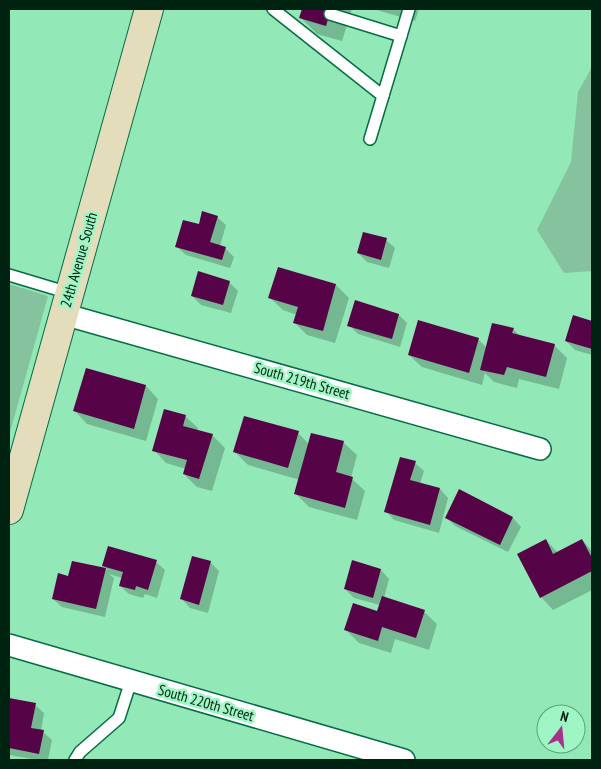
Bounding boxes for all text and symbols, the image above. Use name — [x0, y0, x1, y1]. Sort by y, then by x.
street label: 24th Avenue South — [56, 210, 101, 310]
street label: South 219th Street — [252, 358, 352, 403]
street label: South 220th Street — [156, 680, 256, 725]
north arrow — [536, 704, 586, 754]
text: N — [558, 707, 571, 726]

